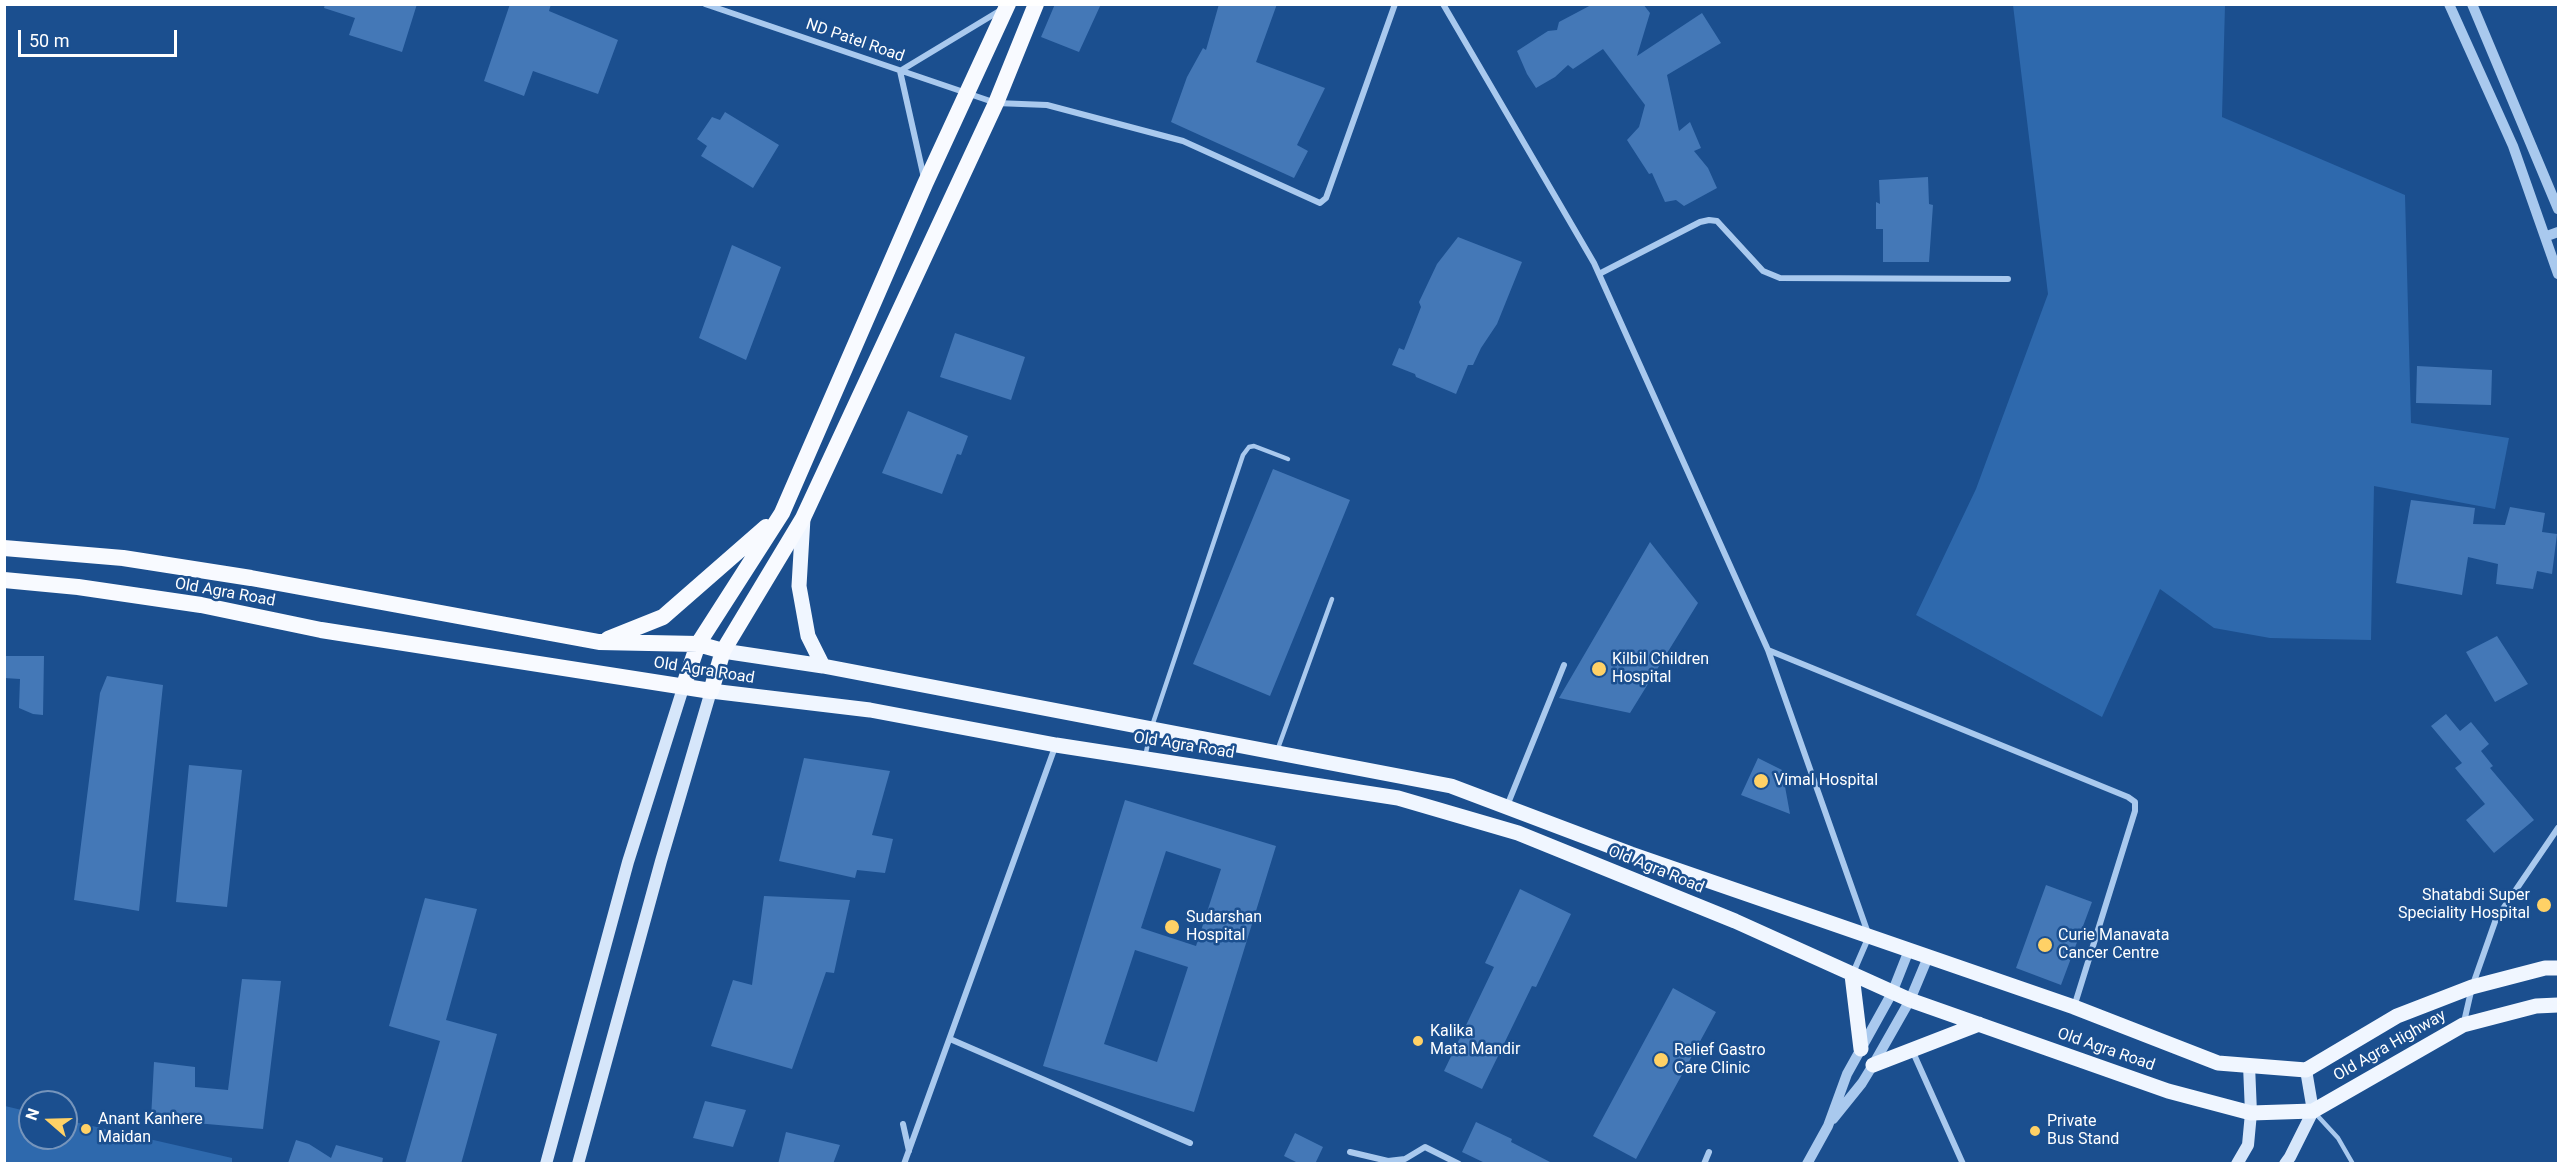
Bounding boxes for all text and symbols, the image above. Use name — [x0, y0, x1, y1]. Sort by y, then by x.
street label: ND Patel Road — [803, 15, 907, 67]
scale bar — [21, 18, 180, 56]
text: 50 m — [29, 30, 69, 51]
street label: Old Agra Road — [173, 575, 277, 611]
place label: Kilbil Children Hospital — [1612, 650, 1709, 688]
street label: Old Agra Road — [652, 654, 756, 688]
marker: Kilbil Children Hospital — [1590, 660, 1608, 678]
street label: Old Agra Road — [1132, 729, 1236, 763]
place label: Vimal Hospital — [1774, 771, 1878, 791]
marker: Vimal Hospital — [1752, 772, 1770, 790]
street label: Old Agra Road — [1605, 842, 1707, 898]
place label: Shatabdi Super Speciality Hospital — [2398, 886, 2530, 924]
marker: Shatabdi Super Speciality Hospital — [2535, 896, 2553, 914]
place label: Sudarshan Hospital — [1186, 908, 1262, 946]
marker: Sudarshan Hospital — [1163, 918, 1181, 936]
place label: Curie Manavata Cancer Centre — [2058, 926, 2169, 964]
marker: Curie Manavata Cancer Centre — [2036, 936, 2054, 954]
street label: Old Agra Highway — [2330, 1006, 2450, 1086]
place label: Kalika Mata Mandir — [1430, 1022, 1520, 1060]
street label: Old Agra Road — [2055, 1024, 2157, 1076]
marker: Kalika Mata Mandir — [1411, 1034, 1425, 1048]
place label: Relief Gastro Care Clinic — [1674, 1041, 1766, 1079]
marker: Relief Gastro Care Clinic — [1652, 1051, 1670, 1069]
north arrow — [18, 1090, 78, 1150]
text: N — [22, 1106, 43, 1123]
place label: Anant Kanhere Maidan — [98, 1110, 203, 1148]
place label: Private Bus Stand — [2047, 1112, 2119, 1150]
marker: Anant Kanhere Maidan — [79, 1122, 93, 1136]
marker: Private Bus Stand — [2028, 1124, 2042, 1138]

